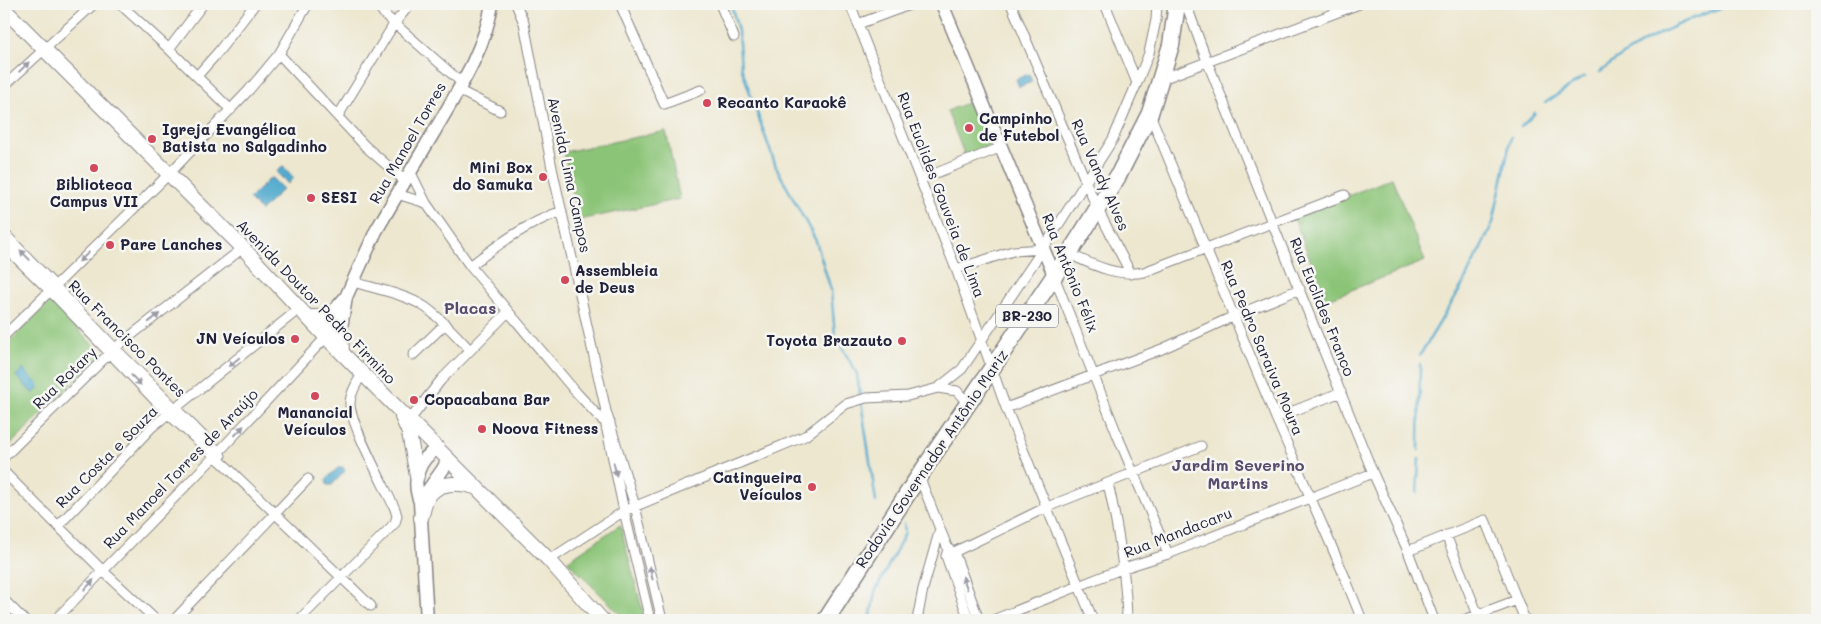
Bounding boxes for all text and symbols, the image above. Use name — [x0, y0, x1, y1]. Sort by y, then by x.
one-way arrow — [17, 61, 29, 73]
street label: Rua Manoel Torres — [364, 78, 450, 207]
street label: Rua Euclides Gouveia de Lima — [893, 89, 990, 300]
place label: Recanto Karaokê — [717, 92, 847, 112]
street label: Avenida Lima Campos — [544, 95, 596, 254]
marker: Recanto Karaokê — [701, 97, 713, 109]
place label: Campinho de Futebol — [979, 108, 1059, 145]
street label: Rua Vandy Alves — [1067, 116, 1134, 234]
place label: Igreja Evangélica Batista no Salgadinho — [162, 119, 327, 156]
marker: Campinho de Futebol — [963, 122, 975, 134]
marker: Igreja Evangélica Batista no Salgadinho — [146, 133, 158, 145]
place label: Mini Box do Samuka — [453, 157, 533, 194]
marker: Biblioteca Campus VII — [88, 162, 100, 174]
marker: Mini Box do Samuka — [537, 171, 549, 183]
place label: Biblioteca Campus VII — [50, 174, 139, 211]
place label: SESI — [321, 187, 357, 207]
marker: SESI — [305, 192, 317, 204]
street label: Rua Antônio Félix — [1038, 210, 1104, 335]
street label: Avenida Doutor Pedro Firmino — [233, 215, 401, 388]
place label: Pare Lanches — [120, 234, 222, 254]
street label: Rua Euclides Franco — [1286, 234, 1360, 379]
marker: Pare Lanches — [104, 239, 116, 251]
one-way arrow — [19, 249, 31, 261]
one-way arrow — [78, 251, 90, 263]
street label: Rua Pedro Saraiva Moura — [1217, 257, 1309, 438]
place label: Assembleia de Deus — [575, 260, 658, 297]
marker: Assembleia de Deus — [559, 274, 571, 286]
street label: Rua Francisco Pontes — [65, 275, 191, 401]
district label: Placas — [444, 297, 496, 318]
road number: BR-230 — [996, 304, 1058, 328]
one-way arrow — [147, 313, 161, 323]
place label: JN Veículos — [196, 328, 285, 348]
place label: Toyota Brazauto — [766, 330, 892, 350]
marker: JN Veículos — [289, 333, 301, 345]
marker: Toyota Brazauto — [896, 335, 908, 347]
street label: Rua Rotary — [28, 342, 101, 413]
street label: Rodovia Governador Antônio Mariz — [850, 345, 1012, 572]
one-way arrow — [228, 356, 241, 367]
one-way arrow — [130, 374, 142, 386]
street label: Rua Manoel Torres de Araújo — [98, 384, 262, 553]
place label: Copacabana Bar — [424, 389, 550, 409]
marker: Manancial Veículos — [309, 390, 321, 402]
marker: Copacabana Bar — [408, 394, 420, 406]
street label: Rua Costa e Souza — [51, 401, 162, 512]
place label: Manancial Veículos — [277, 402, 353, 439]
place label: Noova Fitness — [492, 418, 598, 438]
marker: Noova Fitness — [476, 423, 488, 435]
one-way arrow — [233, 425, 245, 437]
district label: Jardim Severino Martins — [1171, 454, 1305, 493]
one-way arrow — [611, 462, 619, 477]
place label: Catingueira Veículos — [713, 467, 802, 504]
marker: Catingueira Veículos — [806, 481, 818, 493]
street label: Rua Mandacaru — [1121, 502, 1235, 562]
one-way arrow — [646, 565, 654, 580]
one-way arrow — [961, 575, 969, 590]
one-way arrow — [83, 579, 95, 591]

